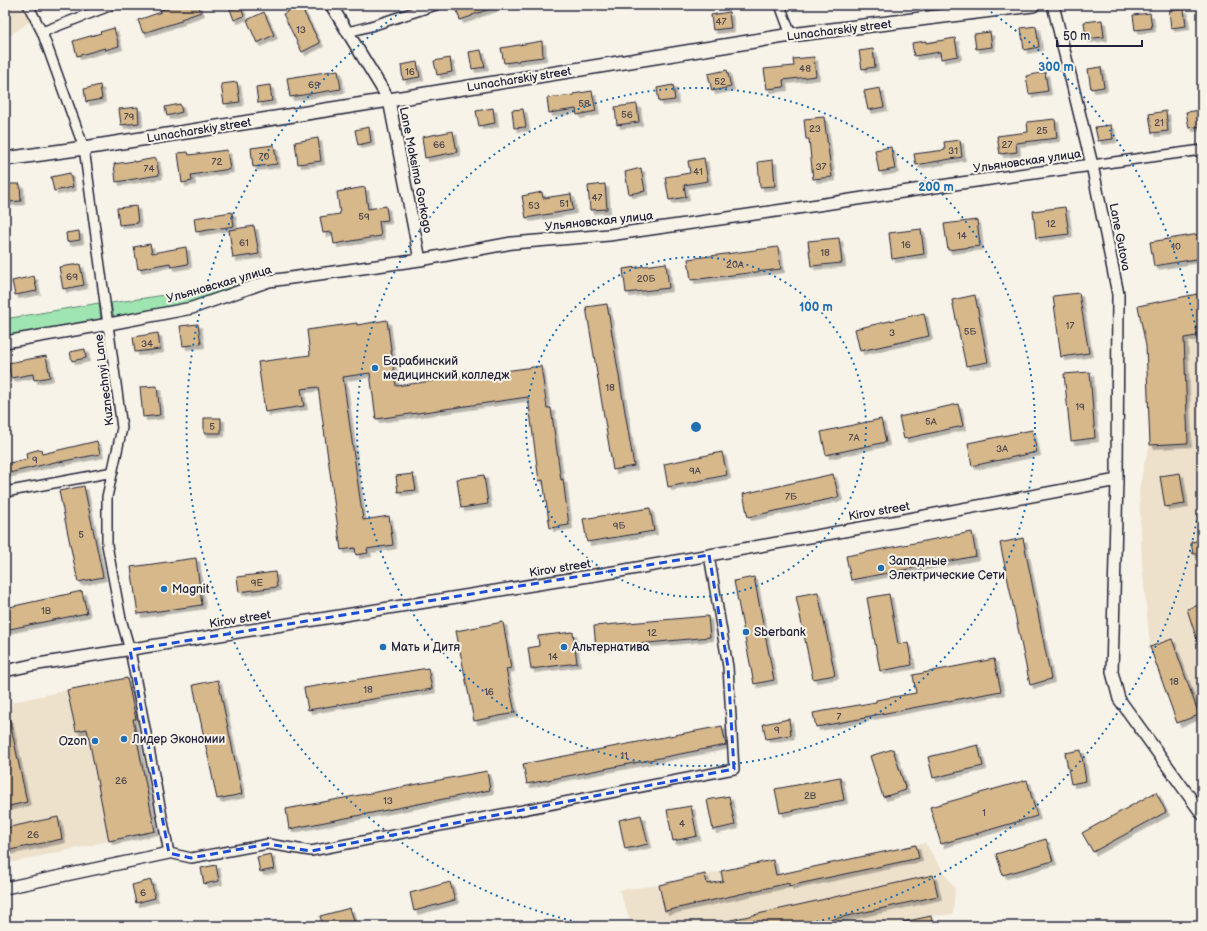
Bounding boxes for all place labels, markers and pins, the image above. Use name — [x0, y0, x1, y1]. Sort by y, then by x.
place label: Барабинский медицинский колледж — [383, 354, 510, 383]
marker: Барабинский медицинский колледж — [370, 363, 380, 373]
centre of rings — [689, 420, 703, 434]
place label: Западные Электрические Сети — [889, 554, 1005, 583]
marker: Западные Электрические Сети — [876, 563, 886, 573]
place label: Magnit — [172, 582, 210, 597]
marker: Magnit — [159, 584, 169, 594]
place label: Sberbank — [754, 625, 806, 640]
marker: Sberbank — [741, 627, 751, 637]
place label: Мать и Дитя — [391, 640, 461, 655]
place label: Альтернатива — [571, 640, 650, 655]
marker: Мать и Дитя — [378, 642, 388, 652]
marker: Альтернатива — [559, 642, 569, 652]
place label: Лидер Экономии — [131, 732, 225, 747]
place label: Ozon — [59, 734, 87, 749]
marker: Лидер Экономии — [119, 734, 129, 744]
marker: Ozon — [90, 736, 100, 746]

